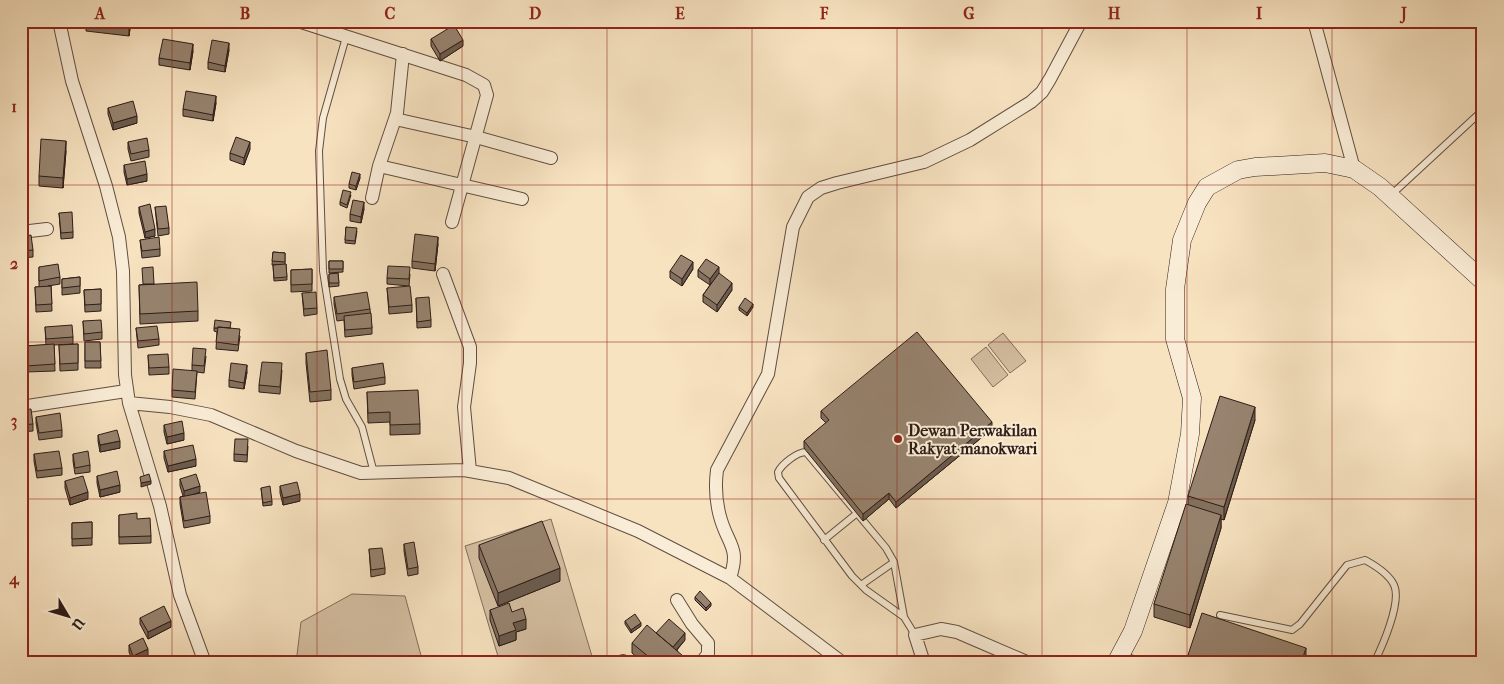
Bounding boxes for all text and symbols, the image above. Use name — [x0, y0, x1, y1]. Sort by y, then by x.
text: A — [94, 4, 106, 23]
text: B — [240, 4, 250, 23]
text: C — [385, 4, 396, 23]
text: D — [529, 4, 541, 23]
text: E — [675, 4, 685, 23]
text: F — [819, 4, 829, 23]
text: G — [963, 4, 975, 23]
text: H — [1108, 4, 1121, 23]
text: I — [1256, 4, 1263, 23]
text: J — [1399, 4, 1407, 24]
text: 1 — [11, 97, 17, 116]
text: 2 — [10, 254, 18, 273]
text: 3 — [11, 411, 17, 431]
place label: Dewan Perwakilan Rakyat manokwari — [908, 421, 1038, 459]
marker: Dewan Perwakilan Rakyat manokwari — [892, 433, 904, 445]
text: 4 — [8, 569, 20, 589]
north arrow — [42, 592, 92, 642]
text: U — [68, 613, 89, 633]

